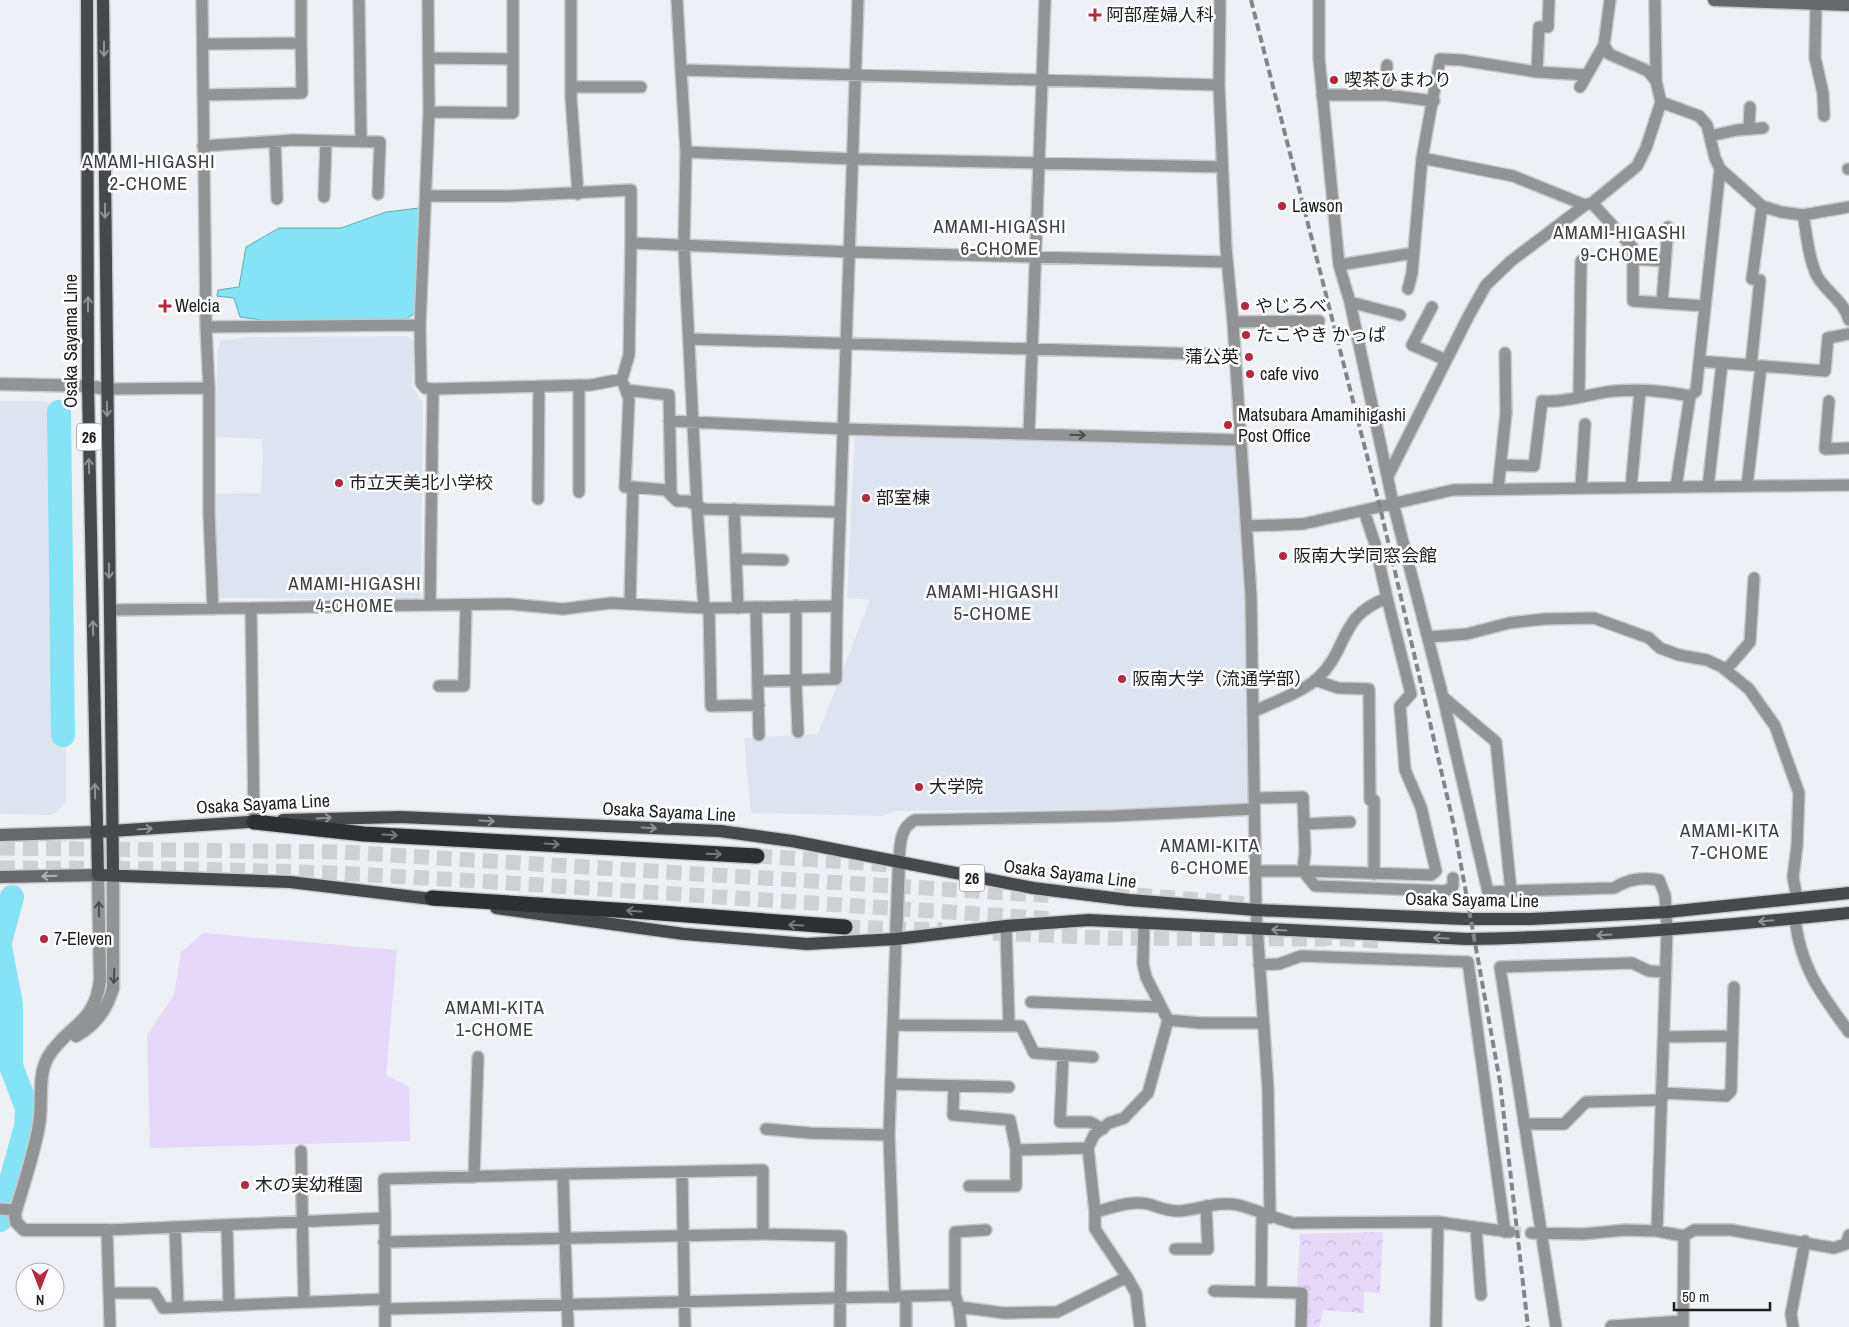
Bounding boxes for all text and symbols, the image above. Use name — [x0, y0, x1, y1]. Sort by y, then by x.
place label: 阿部産婦人科 — [1106, 2, 1214, 27]
marker: 阿部産婦人科 — [1088, 8, 1102, 22]
one-way arrow — [99, 40, 108, 56]
place label: 喫茶ひまわり — [1344, 67, 1452, 92]
marker: 喫茶ひまわり — [1328, 74, 1340, 86]
district label: AMAMI-HIGASHI 2-CHOME — [81, 148, 216, 196]
place label: Lawson — [1292, 193, 1343, 218]
marker: Lawson — [1276, 200, 1288, 212]
one-way arrow — [100, 202, 110, 219]
district label: AMAMI-HIGASHI 6-CHOME — [932, 213, 1067, 261]
district label: AMAMI-HIGASHI 9-CHOME — [1552, 219, 1687, 267]
street label: Osaka Sayama Line — [58, 274, 83, 408]
place label: Welcia — [175, 293, 220, 318]
place label: やじろべ — [1255, 293, 1327, 318]
one-way arrow — [83, 296, 93, 312]
marker: Welcia — [159, 300, 171, 312]
marker: やじろべ — [1239, 300, 1251, 312]
place label: たこやき かっぱ — [1256, 322, 1386, 347]
marker: たこやき かっぱ — [1240, 329, 1252, 341]
place label: 蒲公英 — [1185, 344, 1239, 369]
marker: 蒲公英 — [1243, 351, 1255, 363]
place label: cafe vivo — [1260, 361, 1319, 386]
marker: cafe vivo — [1244, 368, 1256, 380]
one-way arrow — [102, 400, 111, 416]
place label: Matsubara Amamihigashi Post Office — [1238, 402, 1406, 448]
marker: Matsubara Amamihigashi Post Office — [1222, 419, 1234, 431]
road number: 26 — [76, 424, 102, 451]
one-way arrow — [1069, 430, 1085, 440]
one-way arrow — [85, 458, 94, 474]
place label: 市立天美北小学校 — [349, 470, 493, 495]
marker: 市立天美北小学校 — [333, 477, 345, 489]
place label: 部室棟 — [876, 485, 930, 510]
marker: 部室棟 — [860, 492, 872, 504]
place label: 阪南大学同窓会館 — [1293, 543, 1437, 568]
marker: 阪南大学同窓会館 — [1277, 550, 1289, 562]
one-way arrow — [104, 562, 114, 579]
district label: AMAMI-HIGASHI 4-CHOME — [287, 570, 422, 618]
district label: AMAMI-HIGASHI 5-CHOME — [925, 578, 1060, 626]
one-way arrow — [88, 621, 98, 637]
place label: 阪南大学（流通学部） — [1132, 666, 1312, 691]
marker: 阪南大学（流通学部） — [1116, 673, 1128, 685]
place label: 大学院 — [929, 774, 983, 799]
marker: 大学院 — [913, 781, 925, 793]
one-way arrow — [90, 783, 100, 800]
street label: Osaka Sayama Line — [196, 788, 330, 819]
street label: Osaka Sayama Line — [602, 796, 736, 827]
one-way arrow — [316, 814, 332, 823]
one-way arrow — [478, 816, 494, 825]
district label: AMAMI-KITA 7-CHOME — [1679, 817, 1780, 865]
one-way arrow — [136, 824, 152, 834]
one-way arrow — [641, 824, 657, 833]
one-way arrow — [381, 831, 397, 840]
district label: AMAMI-KITA 6-CHOME — [1159, 832, 1260, 880]
one-way arrow — [544, 840, 560, 849]
one-way arrow — [706, 849, 722, 858]
street label: Osaka Sayama Line — [1002, 853, 1138, 894]
road number: 26 — [960, 864, 984, 891]
one-way arrow — [42, 871, 58, 881]
street label: Osaka Sayama Line — [1405, 886, 1539, 913]
one-way arrow — [94, 901, 104, 918]
one-way arrow — [627, 907, 643, 916]
one-way arrow — [1758, 916, 1774, 926]
one-way arrow — [789, 920, 805, 929]
one-way arrow — [1271, 925, 1288, 935]
place label: 7-Eleven — [54, 926, 112, 951]
one-way arrow — [1596, 930, 1612, 939]
marker: 7-Eleven — [38, 933, 50, 945]
one-way arrow — [1434, 933, 1450, 942]
one-way arrow — [109, 967, 118, 983]
district label: AMAMI-KITA 1-CHOME — [444, 994, 545, 1042]
place label: 木の実幼稚園 — [255, 1172, 363, 1197]
marker: 木の実幼稚園 — [239, 1179, 251, 1191]
north arrow — [15, 1262, 65, 1312]
scale bar — [1674, 1280, 1770, 1312]
text: 50 m — [1682, 1286, 1709, 1307]
text: N — [36, 1291, 44, 1309]

